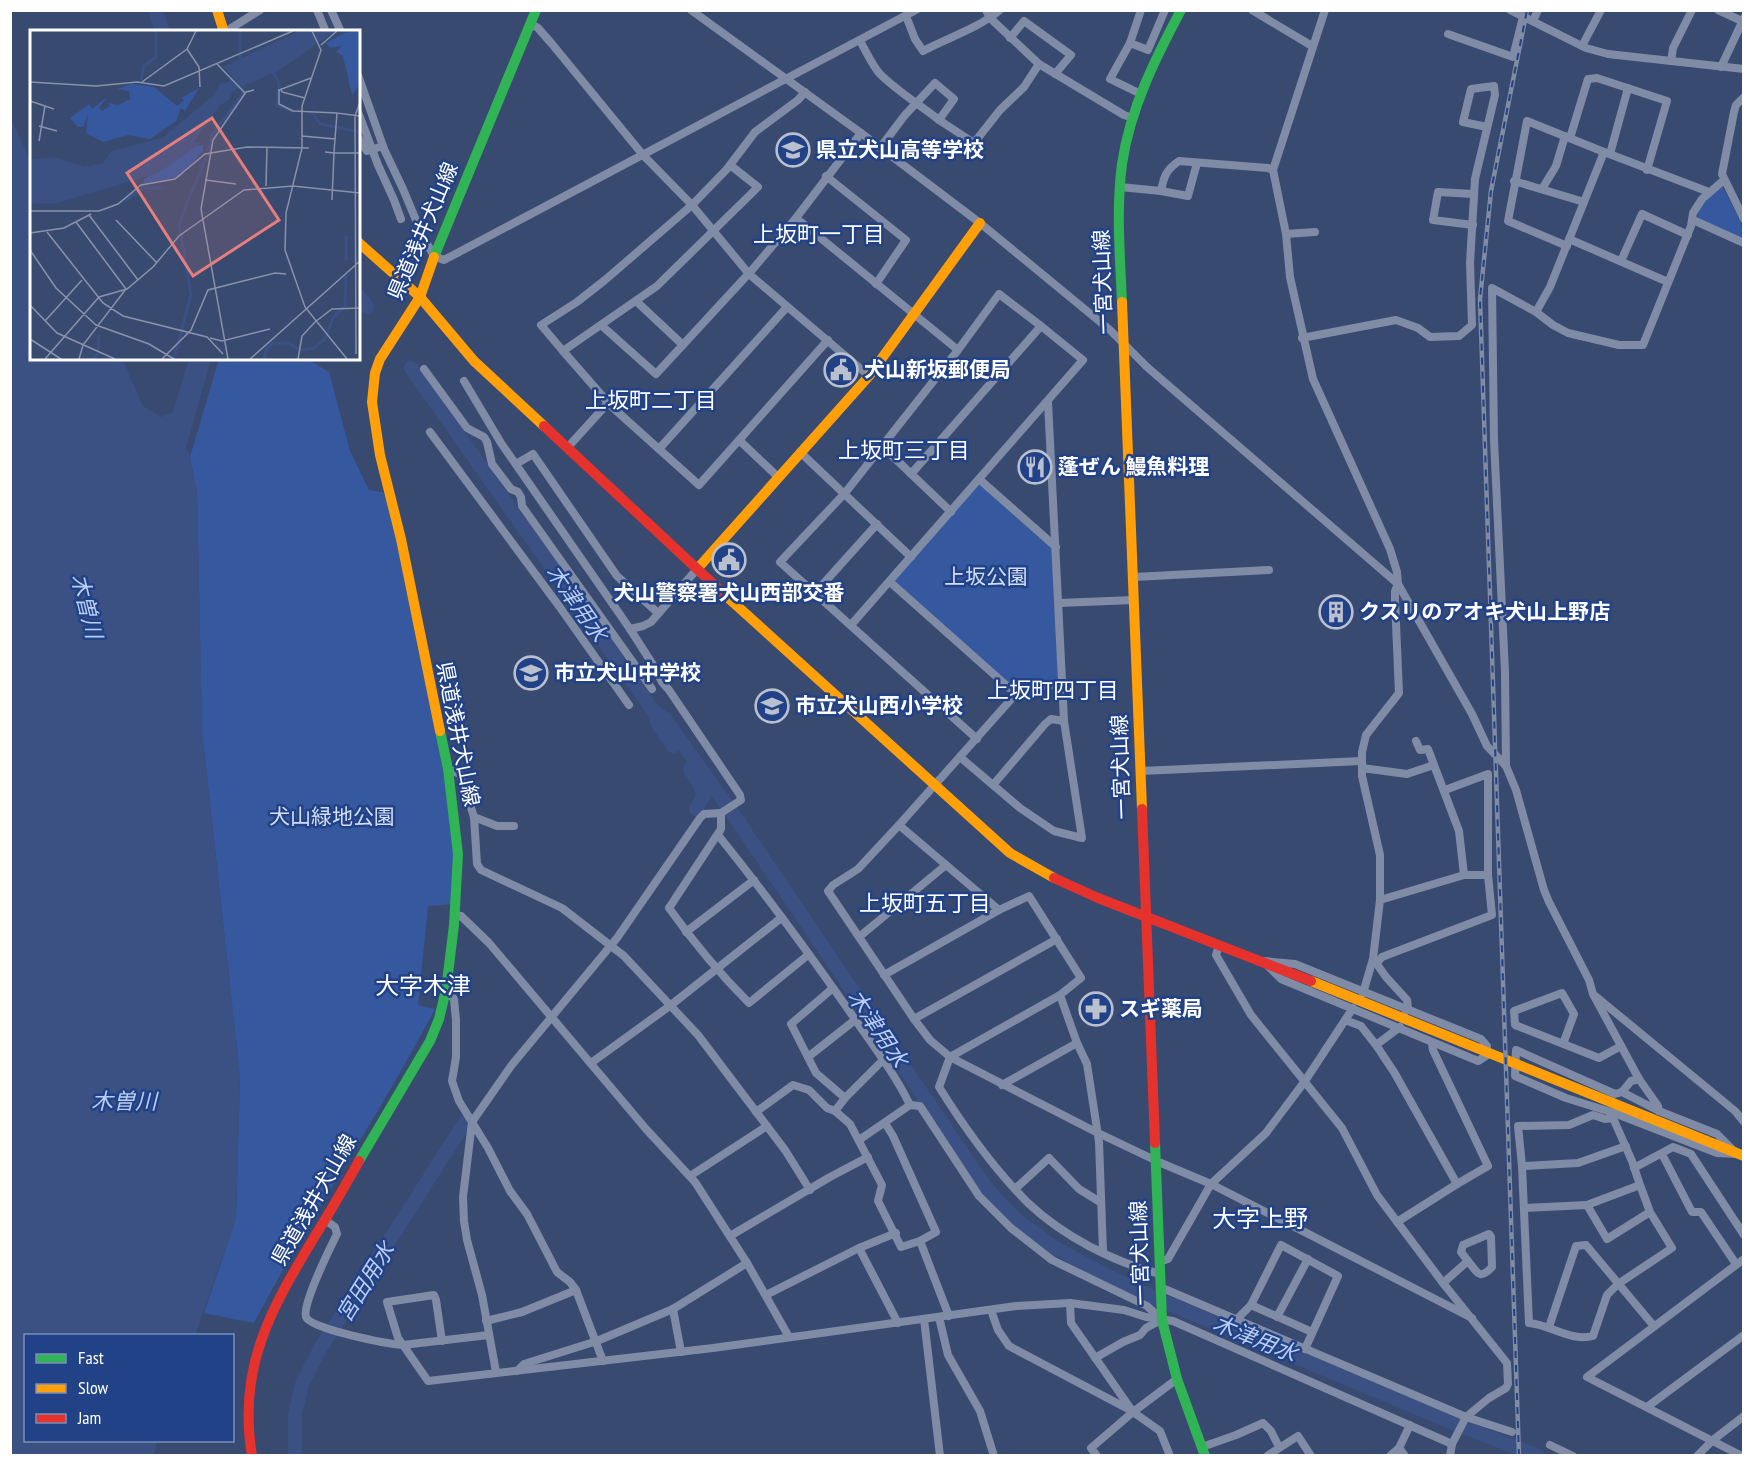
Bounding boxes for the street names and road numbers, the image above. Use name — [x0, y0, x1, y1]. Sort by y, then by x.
street label: 県道浅井犬山線 — [381, 158, 464, 304]
street label: 一宮犬山線 — [1087, 229, 1118, 335]
street label: 県道浅井犬山線 — [431, 659, 486, 809]
street label: 一宮犬山線 — [1105, 714, 1136, 820]
street label: 県道浅井犬山線 — [265, 1129, 362, 1270]
street label: 一宮犬山線 — [1124, 1200, 1155, 1306]

